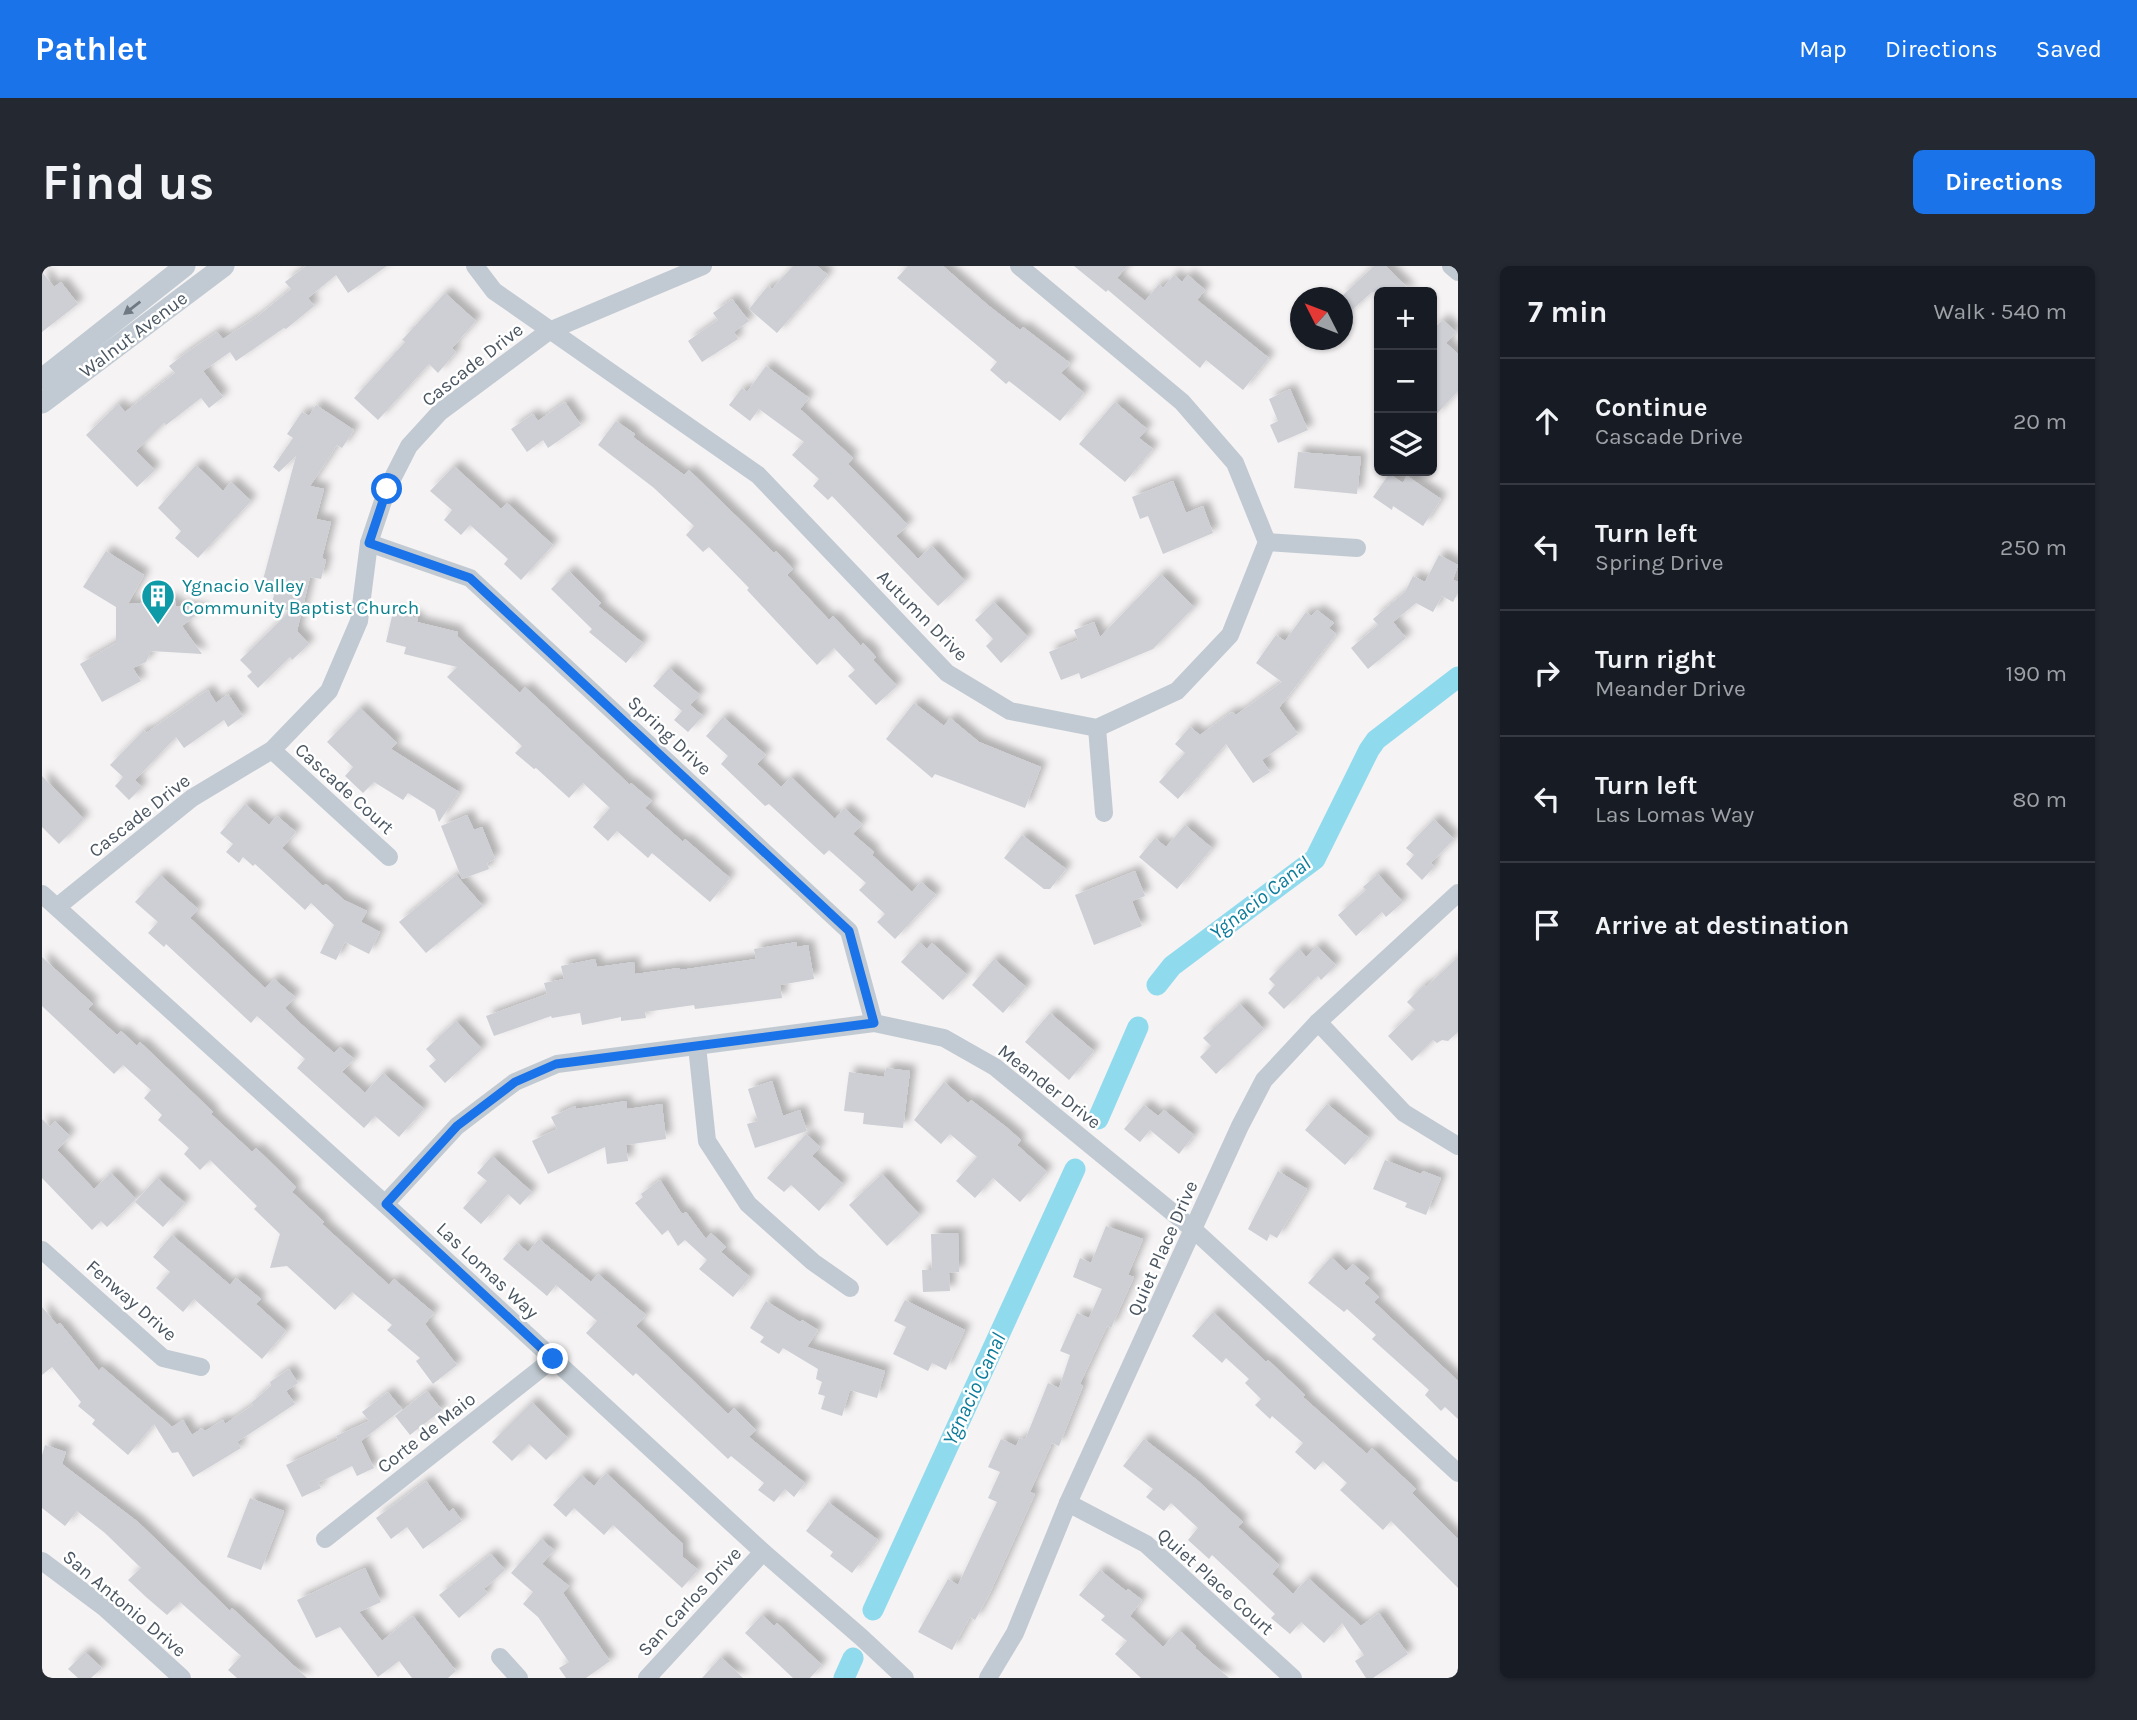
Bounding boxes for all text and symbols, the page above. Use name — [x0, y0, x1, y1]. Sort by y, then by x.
text: Pathlet — [35, 30, 148, 68]
text: Map — [1799, 35, 1847, 63]
text: Directions — [1885, 35, 1998, 63]
text: Saved — [2036, 35, 2102, 63]
button: Directions — [1913, 150, 2095, 214]
text: Find us — [42, 154, 214, 211]
street label: Walnut Avenue — [75, 287, 192, 382]
north arrow — [1290, 287, 1353, 350]
map controls — [1374, 287, 1437, 476]
button: + — [1374, 287, 1437, 350]
text: 7 min — [1528, 294, 1608, 330]
text: Walk · 540 m — [1934, 298, 2067, 325]
one-way arrow — [123, 301, 141, 316]
street label: Cascade Drive — [418, 318, 528, 411]
button: − — [1374, 350, 1437, 413]
text: Continue — [1595, 392, 1707, 423]
icon: ahead — [1528, 402, 1566, 440]
text: 20 m — [2013, 408, 2067, 435]
button: layers — [1374, 413, 1437, 476]
text: Cascade Drive — [1595, 423, 1743, 450]
route start — [371, 473, 402, 504]
text: Turn left — [1595, 518, 1697, 549]
icon: left — [1528, 528, 1566, 566]
text: 250 m — [2000, 534, 2067, 561]
text: Spring Drive — [1595, 549, 1724, 576]
street label: Autumn Drive — [872, 566, 972, 666]
place label: Ygnacio Valley Community Baptist Church — [182, 575, 419, 619]
building icon: Ygnacio Valley Community Baptist Church — [139, 577, 177, 626]
text: Turn right — [1595, 644, 1716, 675]
icon: right — [1528, 654, 1566, 692]
text: 190 m — [2005, 660, 2067, 687]
text: Meander Drive — [1595, 675, 1746, 702]
street label: Spring Drive — [623, 691, 716, 780]
street label: Cascade Court — [290, 739, 398, 839]
street label: Cascade Drive — [85, 769, 195, 862]
text: Turn left — [1595, 770, 1697, 801]
icon: left — [1528, 780, 1566, 818]
text: 80 m — [2012, 786, 2067, 813]
text: Las Lomas Way — [1595, 801, 1754, 828]
water label: Ygnacio Canal — [1205, 851, 1315, 945]
icon: arrive — [1528, 906, 1566, 944]
text: Arrive at destination — [1595, 910, 1849, 941]
street label: Meander Drive — [994, 1040, 1105, 1134]
street label: Quiet Place Drive — [1123, 1177, 1203, 1319]
street label: Las Lomas Way — [432, 1218, 543, 1324]
street label: Fenway Drive — [82, 1256, 181, 1346]
water label: Ygnacio Canal — [938, 1329, 1010, 1449]
route end — [537, 1343, 568, 1374]
street label: Corte de Maio — [373, 1388, 480, 1478]
street label: Quiet Place Court — [1153, 1524, 1278, 1640]
street label: San Carlos Drive — [633, 1542, 746, 1661]
street label: San Antonio Drive — [58, 1546, 191, 1662]

